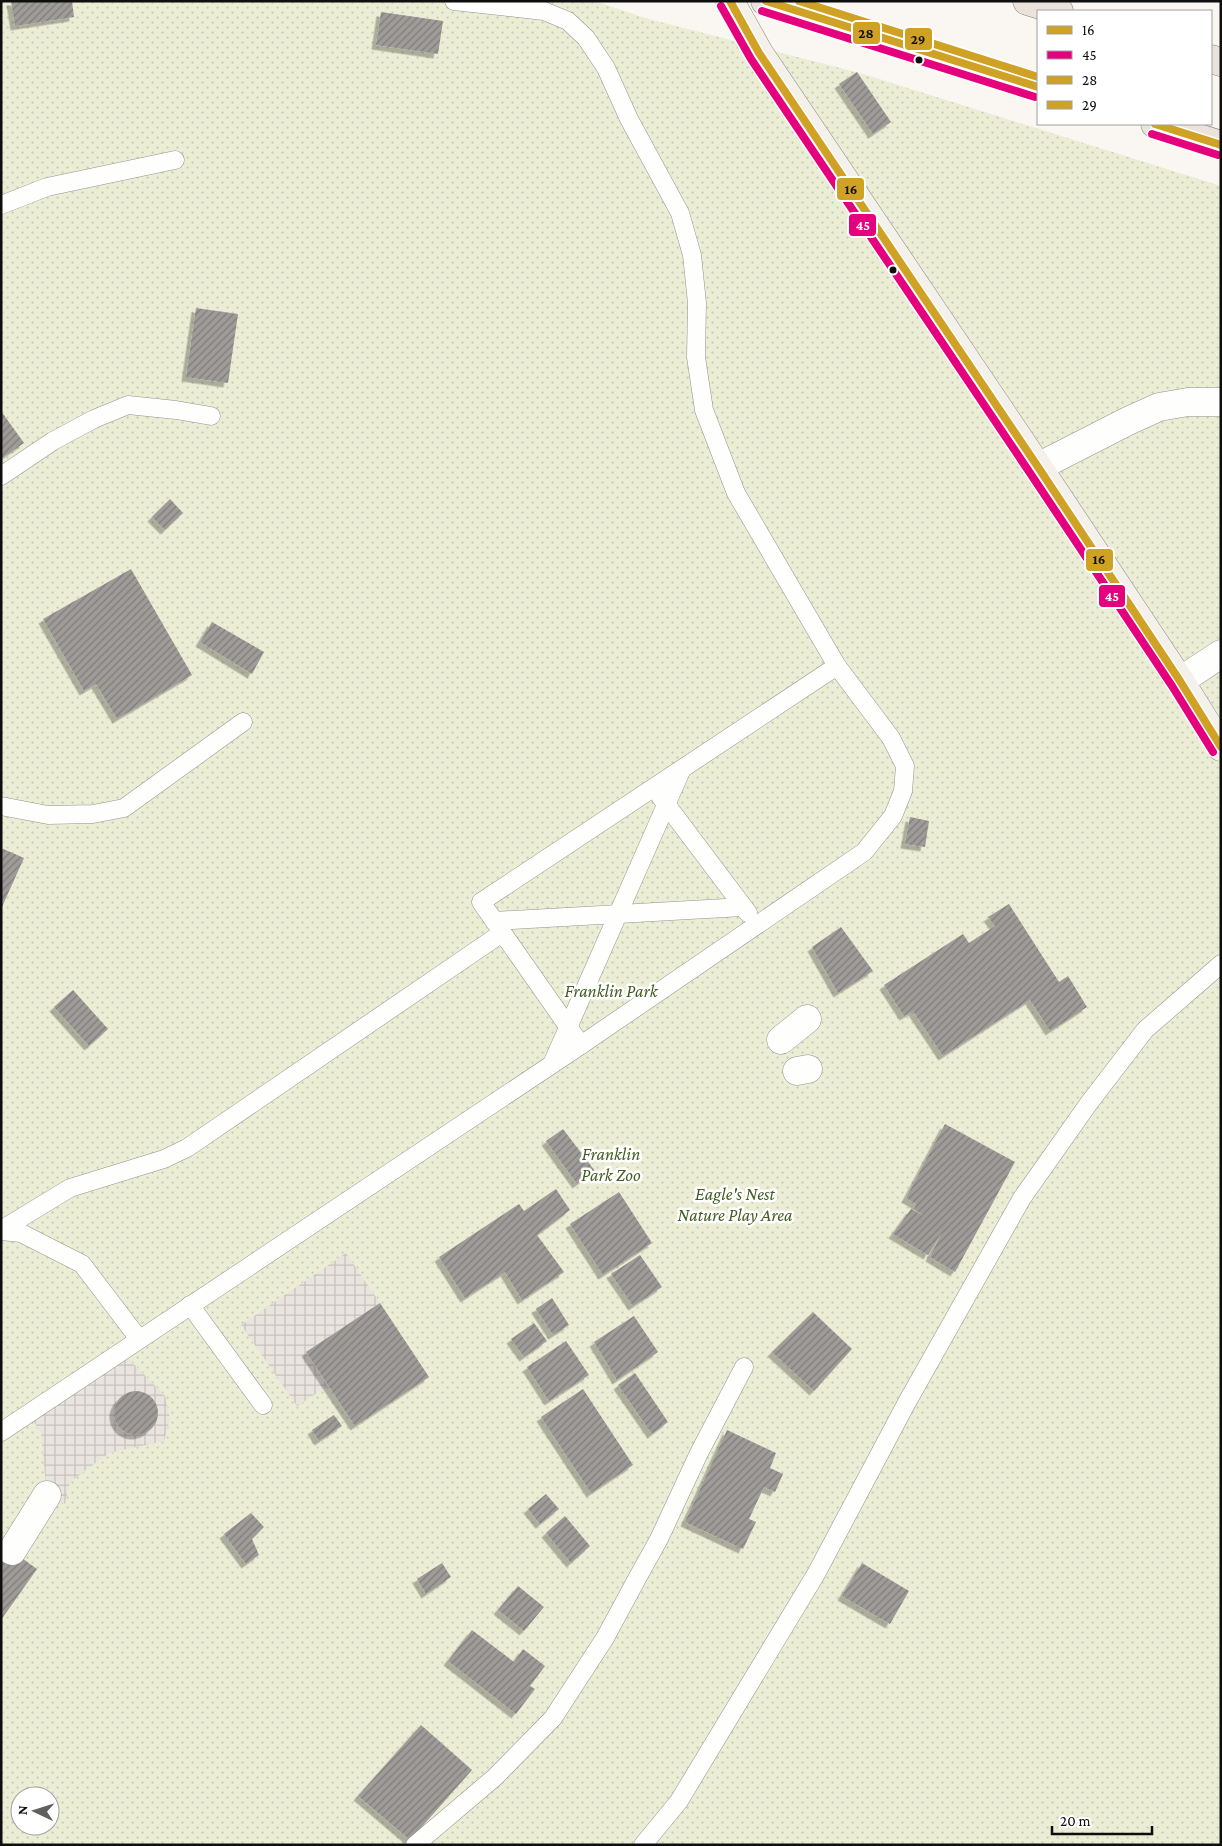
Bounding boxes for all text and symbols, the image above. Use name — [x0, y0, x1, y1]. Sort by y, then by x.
legend — [1037, 10, 1212, 125]
line badge: 28 — [852, 21, 881, 45]
text: 16 — [1082, 22, 1095, 38]
text: 28 — [858, 25, 874, 41]
line badge: 29 — [904, 27, 933, 51]
text: 29 — [911, 31, 925, 47]
text: 45 — [1082, 47, 1097, 63]
unlabelled marker — [914, 55, 924, 65]
text: 28 — [1082, 72, 1097, 88]
text: 29 — [1082, 97, 1097, 113]
line badge: 16 — [836, 177, 865, 201]
text: 16 — [845, 181, 857, 197]
line badge: 45 — [848, 213, 877, 237]
text: 45 — [856, 217, 870, 233]
unlabelled marker — [888, 265, 898, 275]
line badge: 16 — [1085, 548, 1114, 572]
text: 16 — [1093, 551, 1105, 567]
line badge: 45 — [1098, 584, 1126, 608]
text: 45 — [1105, 588, 1119, 604]
park label: Franklin Park — [564, 981, 659, 1001]
park label: Franklin Park Zoo — [581, 1144, 641, 1185]
park label: Eagle's Nest Nature Play Area — [678, 1184, 793, 1225]
north arrow — [10, 1786, 60, 1836]
text: N — [14, 1804, 30, 1815]
scale bar — [1052, 1804, 1152, 1836]
text: 20 m — [1060, 1813, 1091, 1829]

